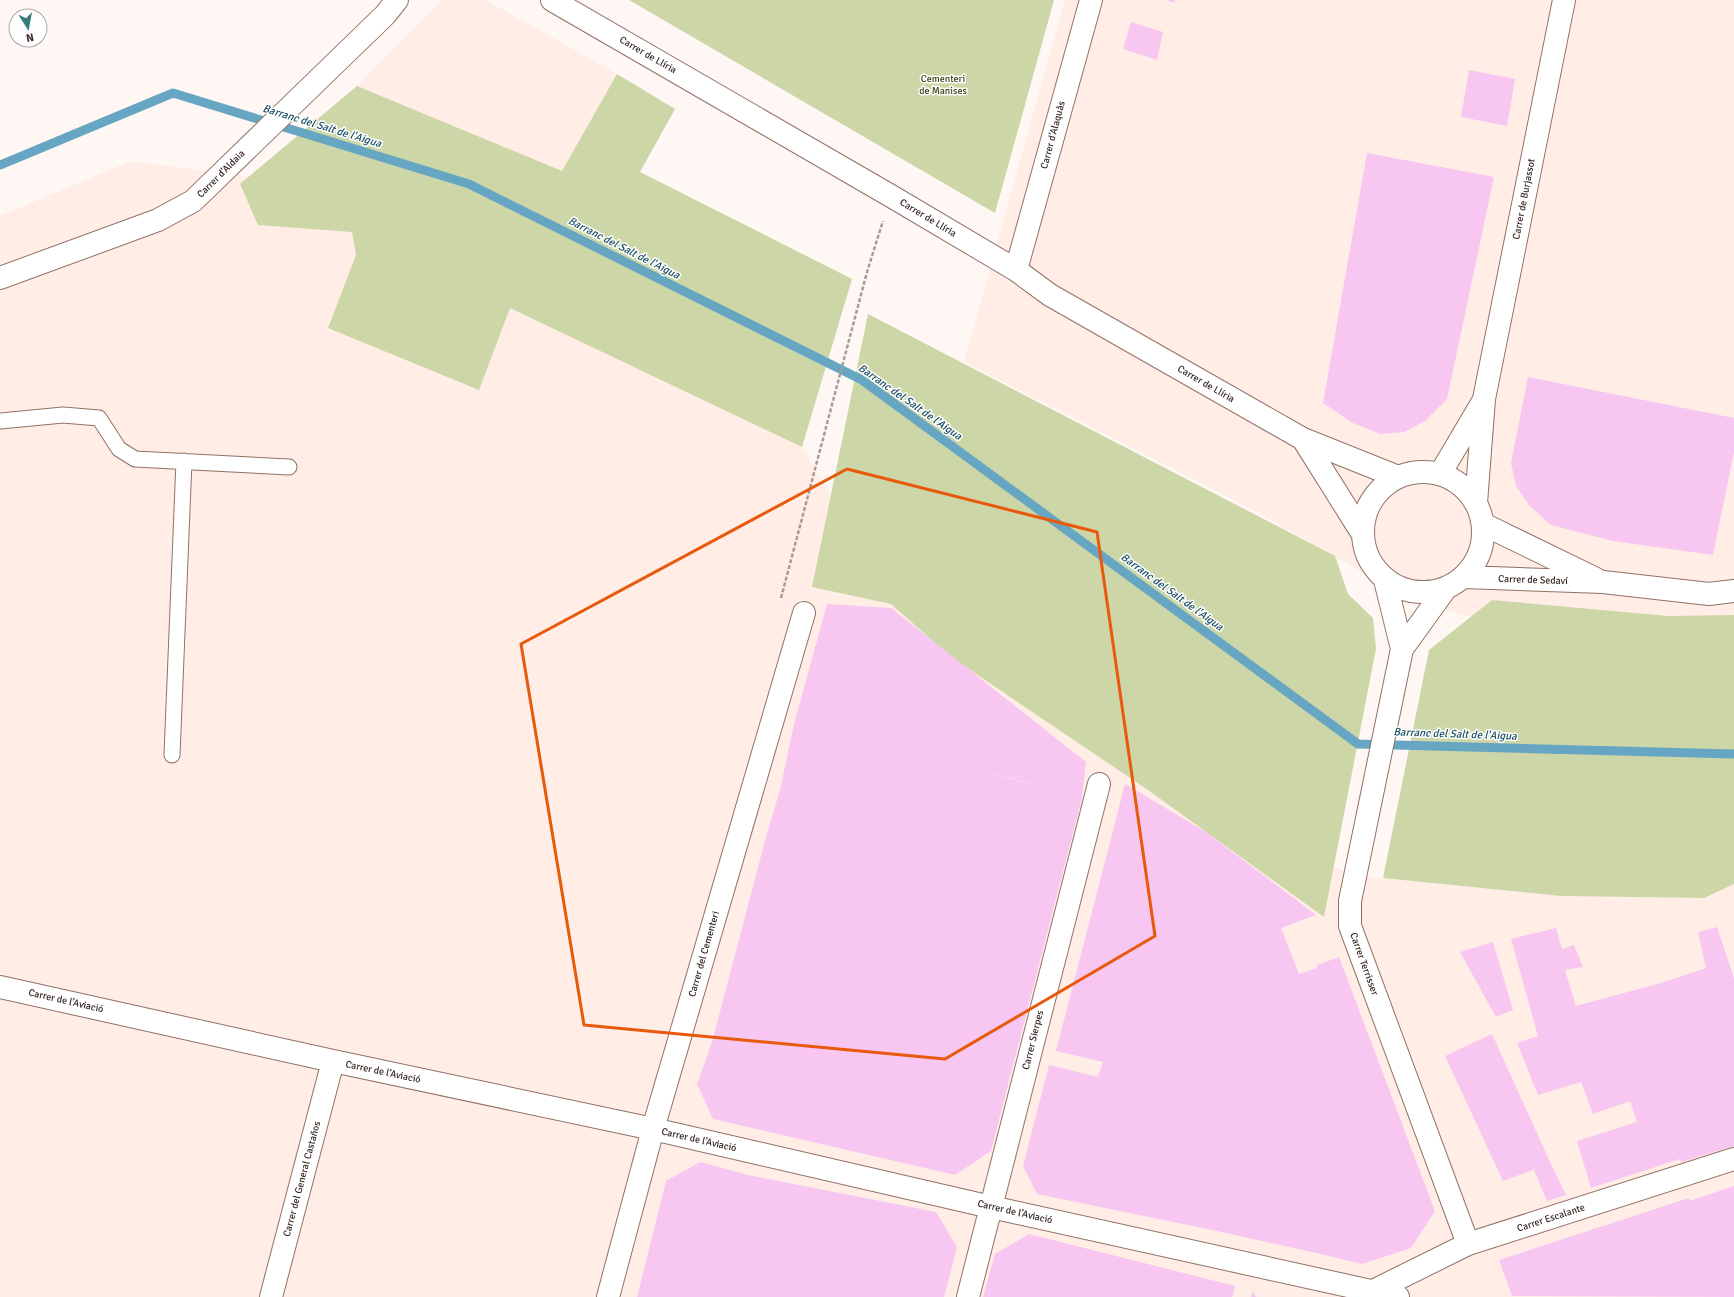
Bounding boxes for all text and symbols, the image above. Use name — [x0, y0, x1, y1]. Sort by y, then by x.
north arrow — [8, 8, 48, 48]
text: N — [25, 30, 35, 44]
street label: Carrer de Llíria — [617, 34, 679, 76]
park label: Cementeri de Manises — [919, 73, 967, 97]
street label: Carrer d’Alaquàs — [1038, 99, 1068, 170]
water label: Barranc del Salt de l'Aigua — [261, 102, 383, 150]
street label: Carrer d’Aldaia — [195, 148, 247, 200]
street label: Carrer de Burjassot — [1510, 157, 1538, 240]
street label: Carrer de Llíria — [898, 196, 958, 240]
water label: Barranc del Salt de l'Aigua — [566, 214, 682, 282]
water label: Barranc del Salt de l'Aigua — [856, 361, 965, 443]
street label: Carrer de Llíria — [1175, 363, 1237, 405]
water label: Barranc del Salt de l'Aigua — [1118, 550, 1226, 634]
street label: Carrer de Sedaví — [1498, 573, 1568, 587]
water label: Barranc del Salt de l'Aigua — [1393, 725, 1517, 743]
street label: Carrer del Cementeri — [686, 910, 722, 998]
street label: Carrer Terrisser — [1347, 931, 1381, 997]
street label: Carrer de l’Aviació — [27, 987, 105, 1015]
street label: Carrer Sierpes — [1020, 1008, 1046, 1071]
street label: Carrer de l’Aviació — [344, 1058, 422, 1086]
street label: Carrer del General Castaños — [281, 1119, 323, 1238]
street label: Carrer de l’Aviació — [660, 1126, 738, 1154]
street label: Carrer de l’Aviació — [976, 1198, 1054, 1226]
street label: Carrer Escalante — [1515, 1201, 1587, 1235]

